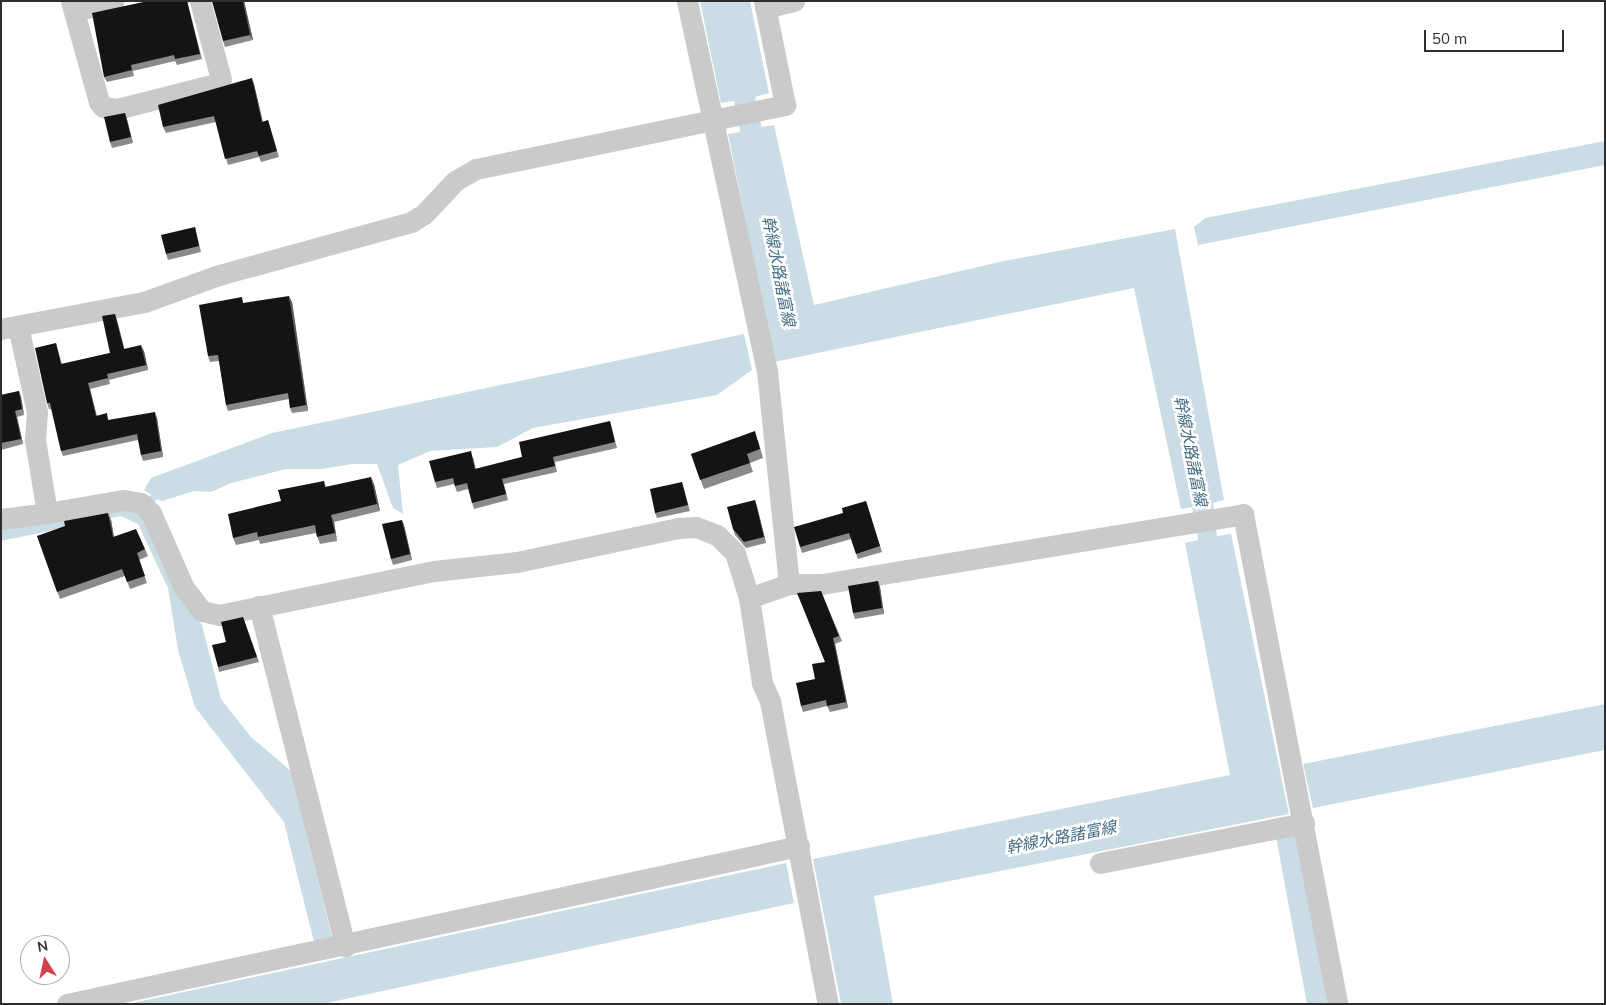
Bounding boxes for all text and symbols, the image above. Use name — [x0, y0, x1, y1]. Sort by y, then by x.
scale bar — [1426, 20, 1566, 52]
text: 50 m — [1432, 29, 1467, 48]
water label: 幹線水路諸富線 — [759, 214, 799, 328]
water label: 幹線水路諸富線 — [1171, 394, 1211, 508]
water label: 幹線水路諸富線 — [1004, 817, 1118, 857]
north arrow — [20, 935, 70, 985]
text: N — [36, 936, 49, 956]

